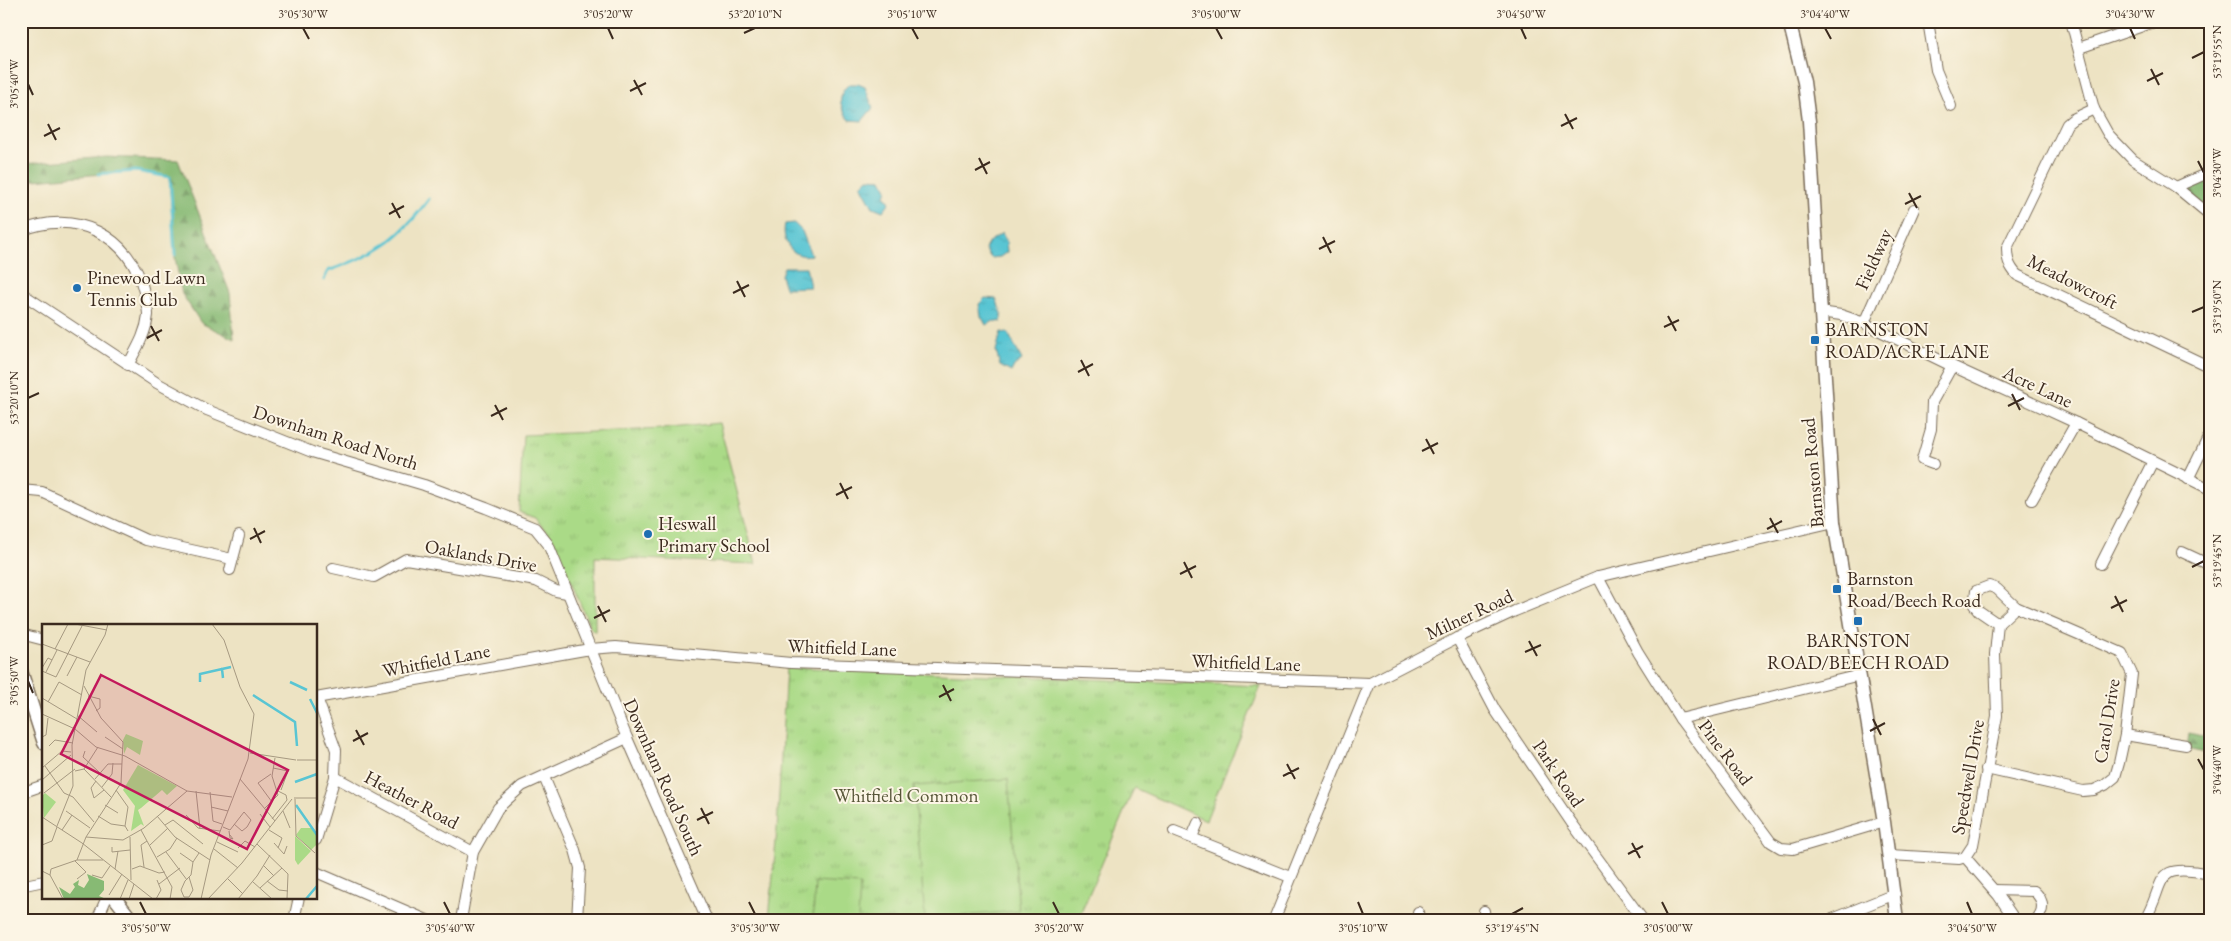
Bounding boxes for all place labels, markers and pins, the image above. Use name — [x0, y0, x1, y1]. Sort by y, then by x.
place label: Pinewood Lawn Tennis Club — [87, 265, 206, 312]
marker: Pinewood Lawn Tennis Club — [71, 282, 83, 294]
place label: BARNSTON ROAD/ACRE LANE — [1825, 317, 1989, 364]
marker: BARNSTON ROAD/ACRE LANE — [1809, 334, 1821, 346]
place label: Heswall Primary School — [658, 511, 770, 558]
marker: Heswall Primary School — [642, 528, 654, 540]
place label: Barnston Road/Beech Road — [1847, 566, 1981, 613]
marker: Barnston Road/Beech Road — [1831, 583, 1843, 595]
marker: BARNSTON ROAD/BEECH ROAD — [1852, 615, 1864, 627]
place label: BARNSTON ROAD/BEECH ROAD — [1767, 628, 1949, 675]

